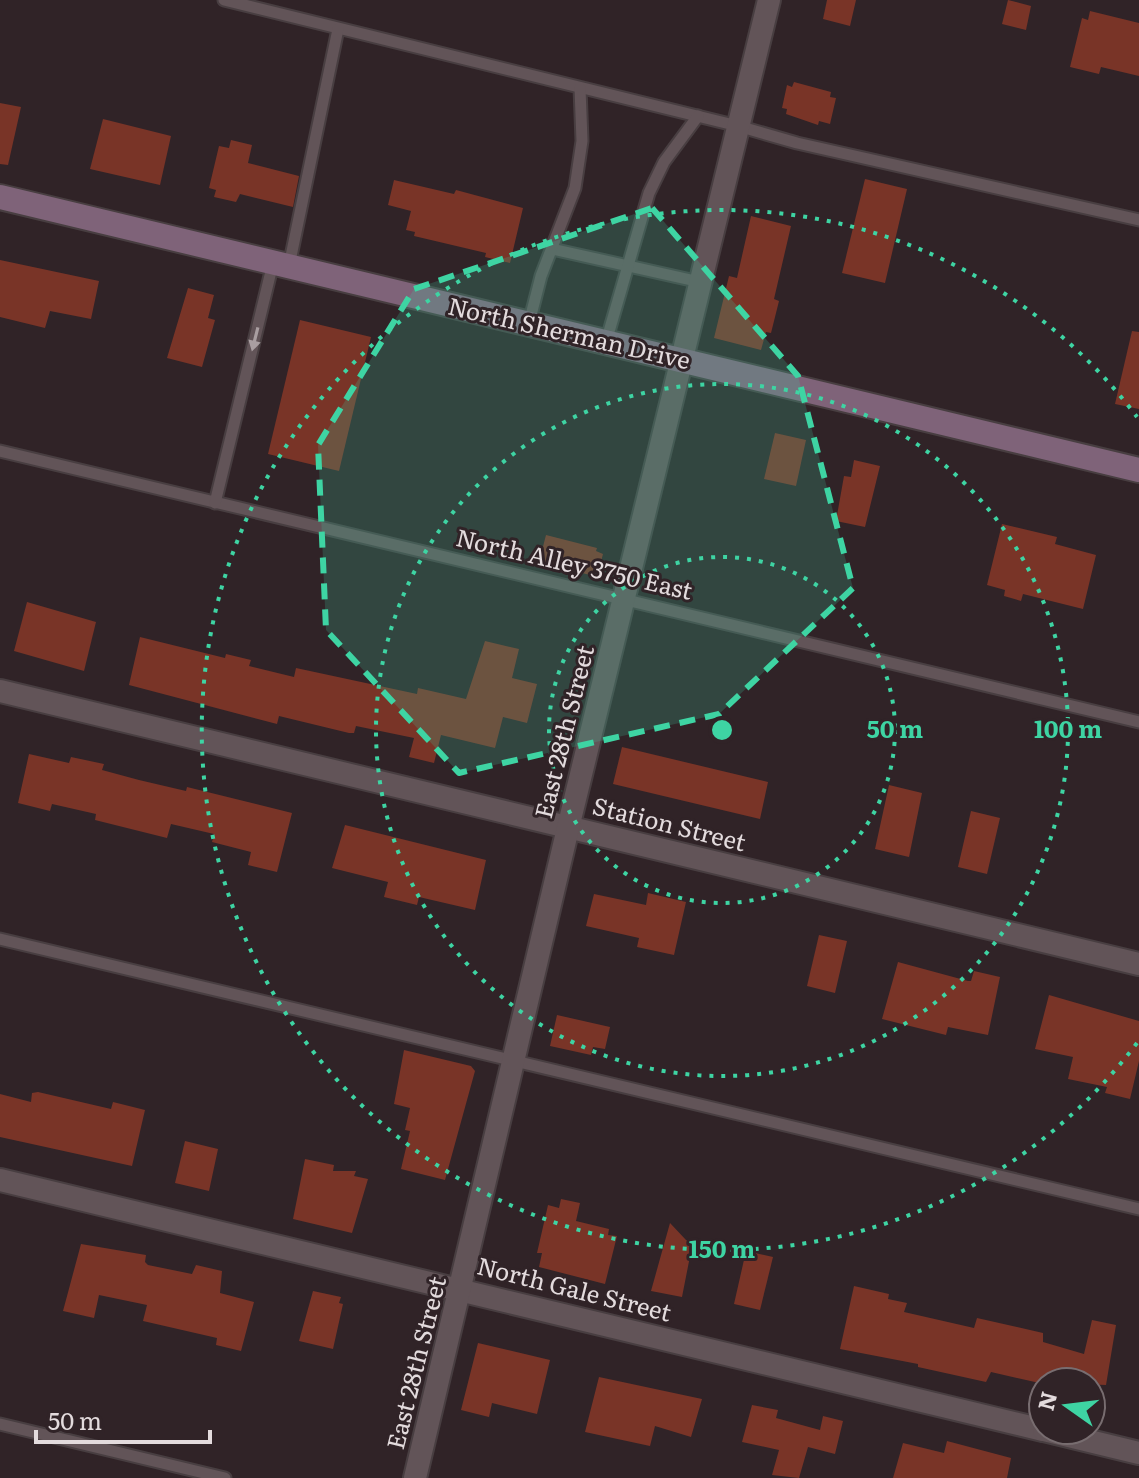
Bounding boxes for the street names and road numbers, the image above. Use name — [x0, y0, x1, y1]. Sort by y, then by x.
street label: North Sherman Drive — [445, 287, 694, 376]
street label: North Alley 3750 East — [453, 518, 697, 607]
street label: East 28th Street — [524, 641, 601, 822]
street label: Station Street — [589, 787, 750, 859]
street label: North Gale Street — [474, 1247, 676, 1329]
street label: East 28th Street — [376, 1272, 453, 1453]

